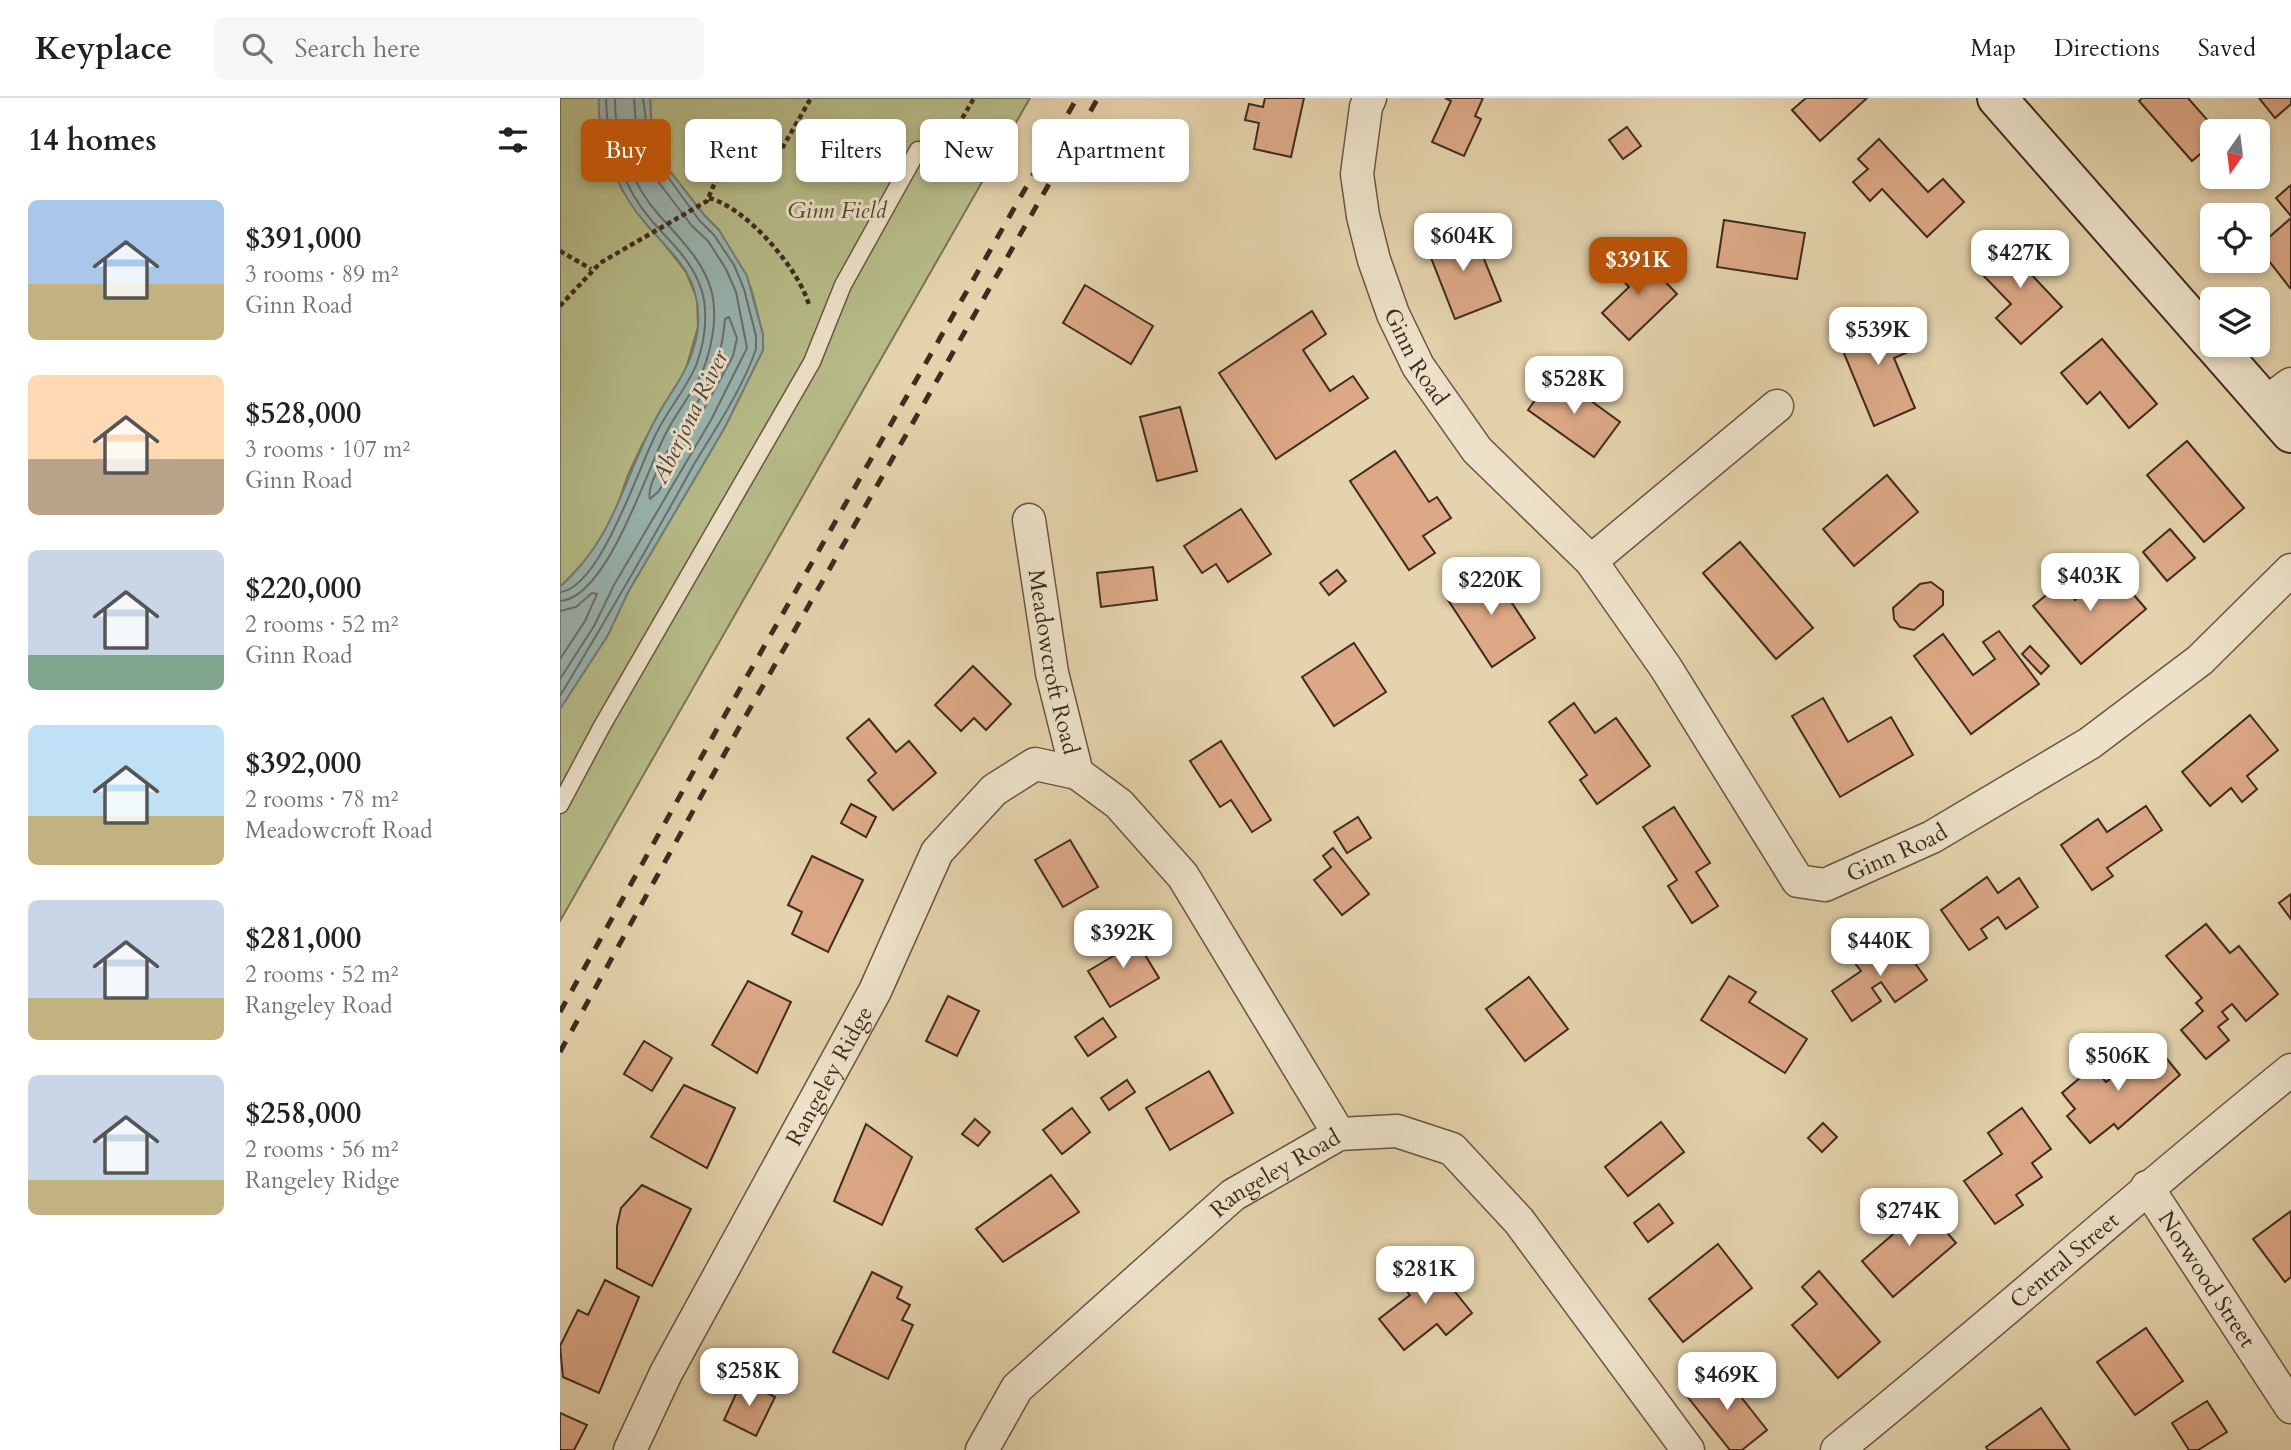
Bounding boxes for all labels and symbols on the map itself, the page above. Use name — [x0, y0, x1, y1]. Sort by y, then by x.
north arrow — [2200, 119, 2270, 189]
park label: Ginn Field — [787, 195, 888, 226]
pin: $604K — [1414, 214, 1512, 273]
pin: $427K — [1971, 230, 2069, 290]
pin: $391K — [1589, 238, 1687, 297]
street label: Ginn Road — [1377, 303, 1457, 412]
pin: $539K — [1829, 308, 1927, 367]
water label: Aberjona River — [643, 344, 737, 490]
pin: $528K — [1525, 356, 1623, 416]
pin: $403K — [2041, 554, 2139, 613]
pin: $220K — [1442, 558, 1540, 617]
street label: Meadowcroft Road — [1021, 567, 1087, 758]
street label: Ginn Road — [1841, 816, 1954, 889]
pin: $392K — [1074, 910, 1172, 970]
pin: $440K — [1831, 918, 1929, 978]
street label: Rangeley Ridge — [778, 1000, 880, 1151]
pin: $506K — [2069, 1034, 2167, 1093]
street label: Rangeley Road — [1203, 1121, 1346, 1224]
pin: $274K — [1860, 1188, 1958, 1248]
street label: Central Street — [2003, 1205, 2125, 1315]
street label: Norwood Street — [2151, 1205, 2263, 1353]
pin: $281K — [1376, 1246, 1474, 1306]
pin: $258K — [700, 1348, 798, 1408]
pin: $469K — [1678, 1352, 1776, 1412]

